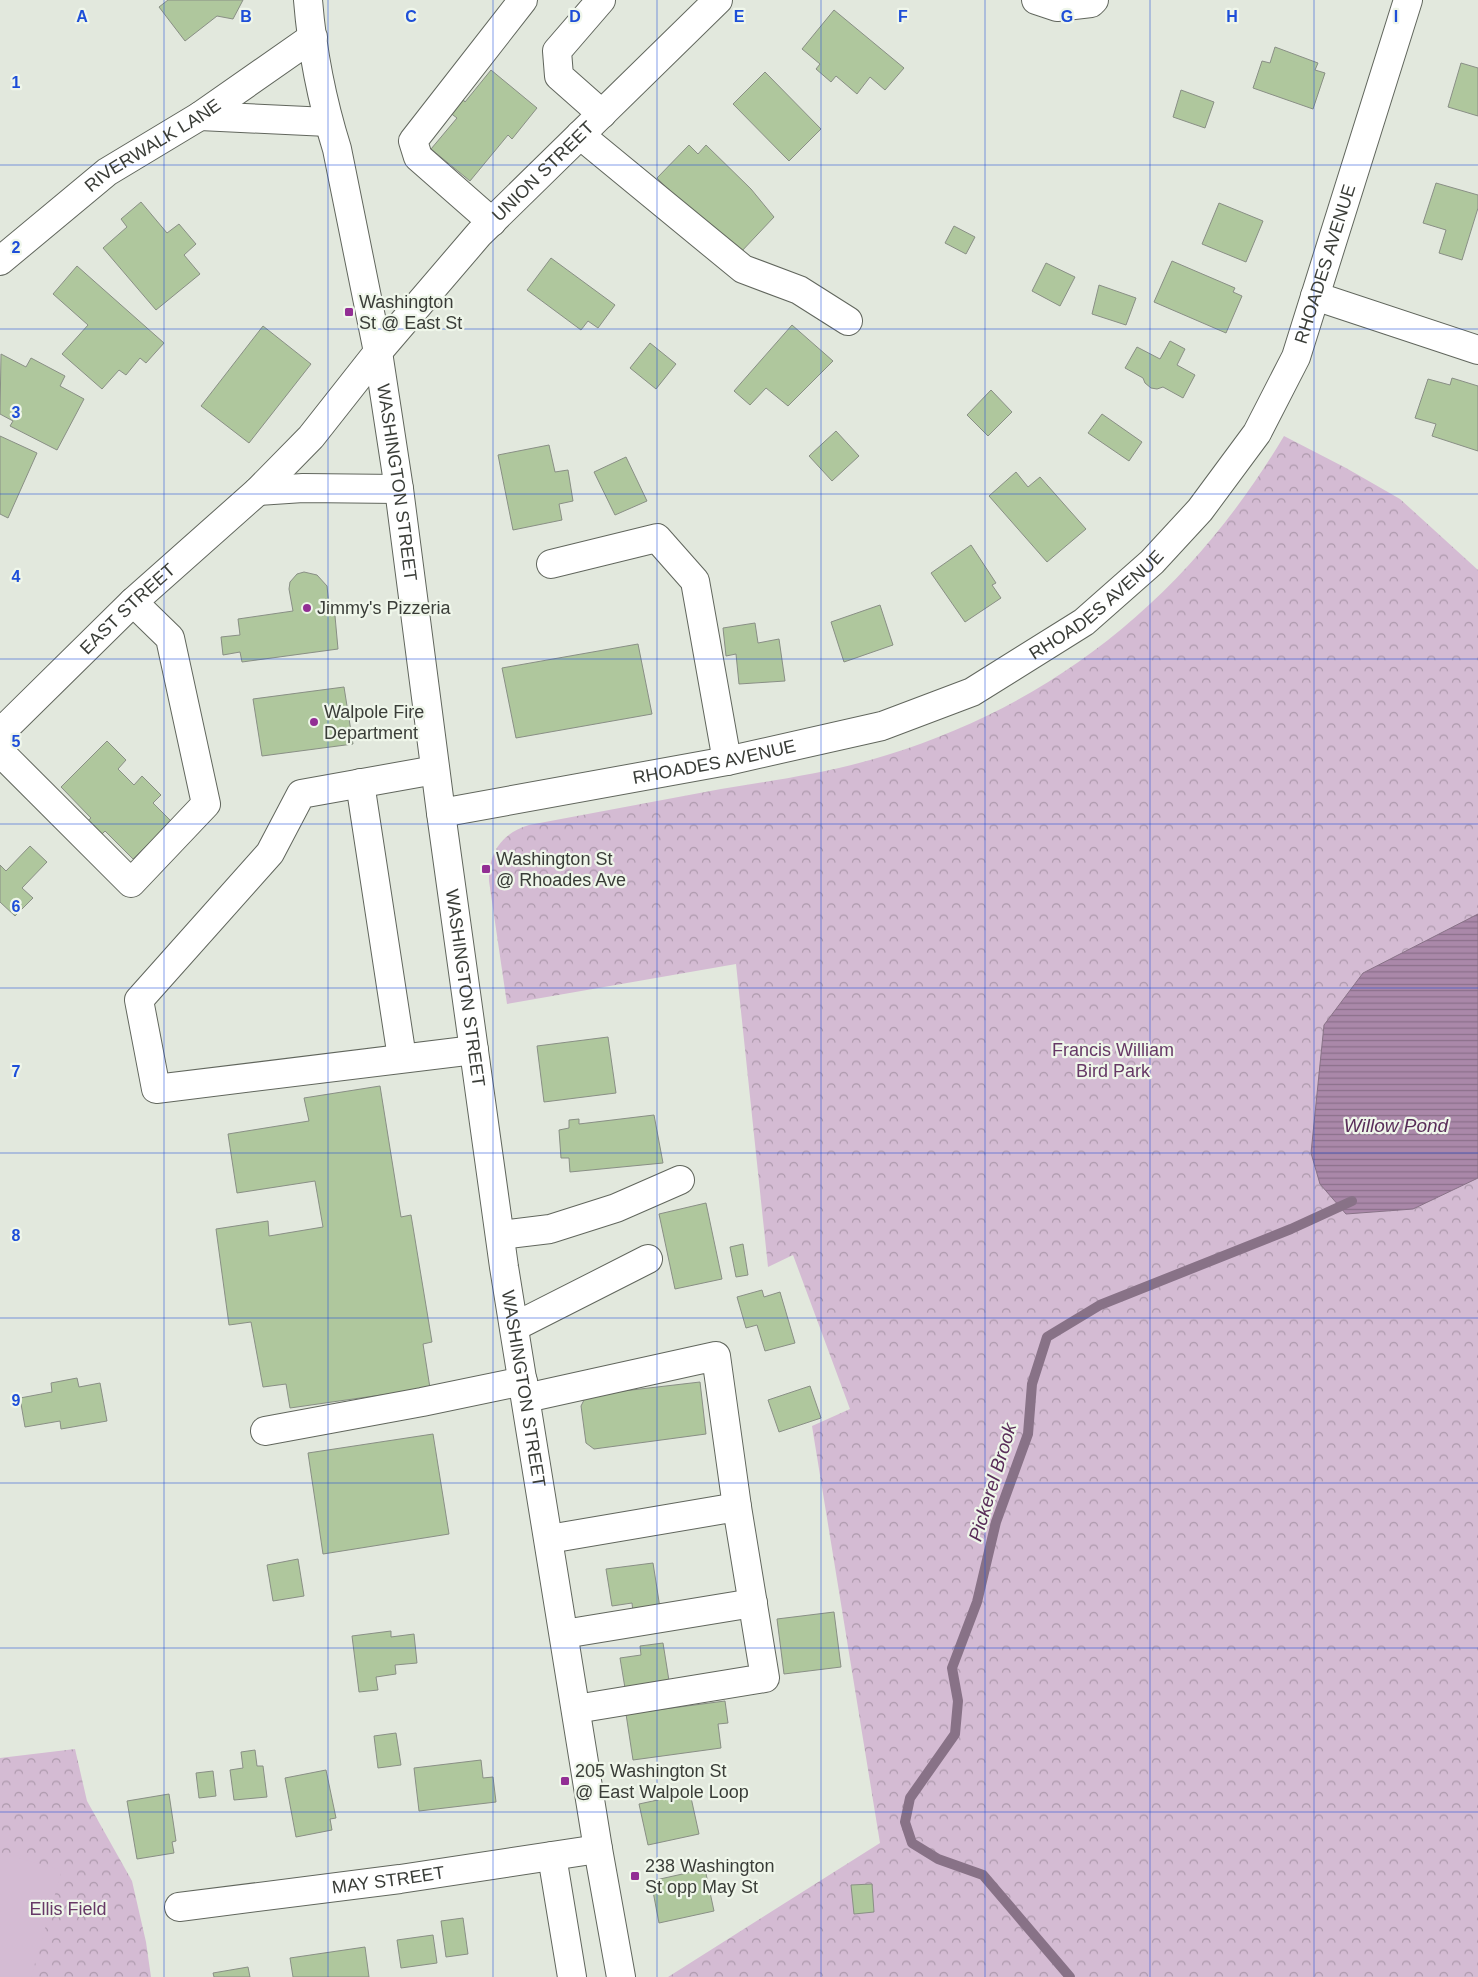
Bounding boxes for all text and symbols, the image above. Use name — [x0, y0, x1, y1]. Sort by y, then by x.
text: A — [76, 8, 88, 25]
text: B — [240, 8, 252, 25]
text: C — [405, 8, 417, 25]
text: D — [569, 8, 581, 25]
text: E — [734, 8, 745, 25]
text: F — [898, 8, 908, 25]
text: G — [1061, 8, 1073, 25]
text: H — [1226, 8, 1238, 25]
text: I — [1394, 8, 1398, 25]
text: 1 — [12, 74, 21, 91]
street label: RIVERWALK LANE — [81, 95, 224, 196]
street label: UNION STREET — [488, 117, 598, 225]
street label: RHOADES AVENUE — [1291, 182, 1360, 346]
text: 2 — [12, 239, 21, 256]
place label: Washington St @ East St — [359, 292, 462, 333]
marker: Washington St @ East St — [343, 306, 355, 318]
street label: WASHINGTON STREET — [373, 382, 421, 582]
text: 3 — [12, 404, 21, 421]
street label: RHOADES AVENUE — [1025, 546, 1168, 664]
street label: EAST STREET — [76, 560, 179, 658]
text: 4 — [12, 568, 21, 585]
place label: Jimmy's Pizzeria — [317, 598, 451, 618]
marker: Jimmy's Pizzeria — [301, 602, 313, 614]
place label: Walpole Fire Department — [324, 702, 424, 743]
marker: Walpole Fire Department — [308, 716, 320, 728]
text: 5 — [12, 733, 21, 750]
street label: RHOADES AVENUE — [631, 736, 798, 788]
place label: Washington St @ Rhoades Ave — [496, 849, 626, 890]
marker: Washington St @ Rhoades Ave — [480, 863, 492, 875]
street label: WASHINGTON STREET — [442, 888, 489, 1088]
text: 6 — [12, 898, 21, 915]
park label: Francis William Bird Park — [1052, 1040, 1174, 1081]
text: 7 — [12, 1063, 21, 1080]
water label: Willow Pond — [1344, 1115, 1450, 1136]
text: 8 — [12, 1227, 21, 1244]
street label: WASHINGTON STREET — [498, 1289, 549, 1488]
text: 9 — [12, 1392, 21, 1409]
water label: Pickerel Brook — [965, 1419, 1021, 1544]
place label: 205 Washington St @ East Walpole Loop — [575, 1761, 749, 1802]
marker: 205 Washington St @ East Walpole Loop — [559, 1775, 571, 1787]
place label: 238 Washington St opp May St — [645, 1856, 774, 1897]
street label: MAY STREET — [331, 1862, 446, 1898]
marker: 238 Washington St opp May St — [629, 1870, 641, 1882]
park label: Ellis Field — [29, 1899, 107, 1919]

